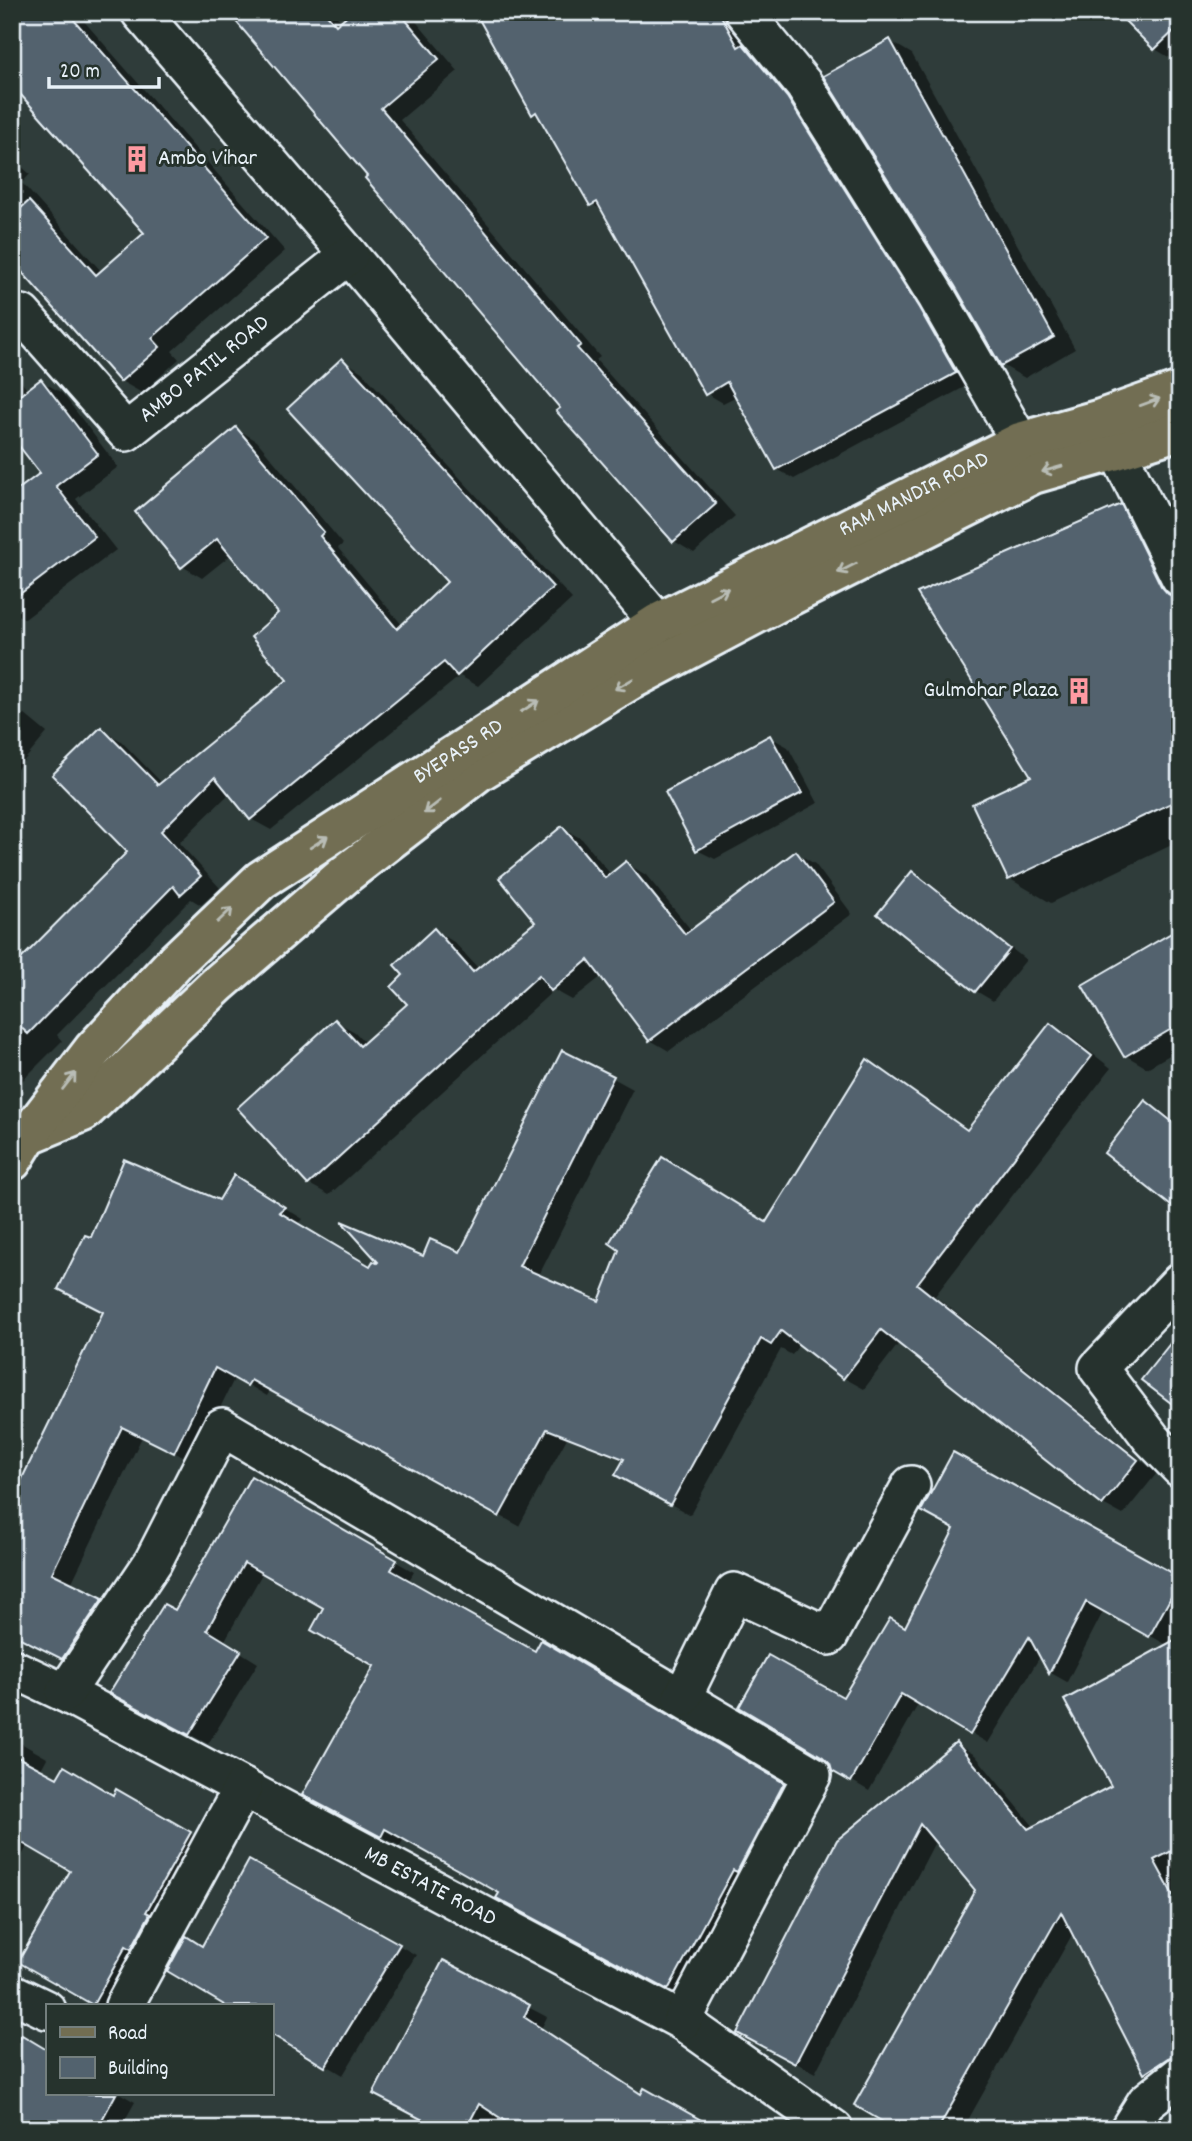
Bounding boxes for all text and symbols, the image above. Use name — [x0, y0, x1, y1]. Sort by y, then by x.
scale bar — [49, 46, 159, 90]
text: 20 m — [60, 58, 100, 88]
place label: Ambo Vihar — [158, 143, 257, 176]
building icon: Ambo Vihar — [122, 144, 152, 174]
street label: AMBO PATIL ROAD — [132, 307, 277, 432]
one-way arrow — [1138, 394, 1160, 407]
street label: RAM MANDIR ROAD — [833, 443, 995, 546]
one-way arrow — [1041, 463, 1063, 476]
one-way arrow — [837, 561, 858, 575]
one-way arrow — [708, 585, 729, 599]
place label: Gulmohar Plaza — [924, 675, 1059, 708]
building icon: Gulmohar Plaza — [1064, 676, 1094, 706]
one-way arrow — [614, 677, 634, 691]
one-way arrow — [520, 698, 540, 712]
street label: BYEPASS RD — [407, 711, 510, 794]
one-way arrow — [424, 800, 442, 815]
one-way arrow — [308, 835, 328, 849]
one-way arrow — [216, 906, 233, 923]
one-way arrow — [62, 1072, 77, 1091]
street label: MB ESTATE ROAD — [358, 1838, 502, 1936]
legend — [46, 2004, 273, 2096]
text: Road — [108, 2020, 147, 2050]
text: Building — [108, 2055, 168, 2085]

